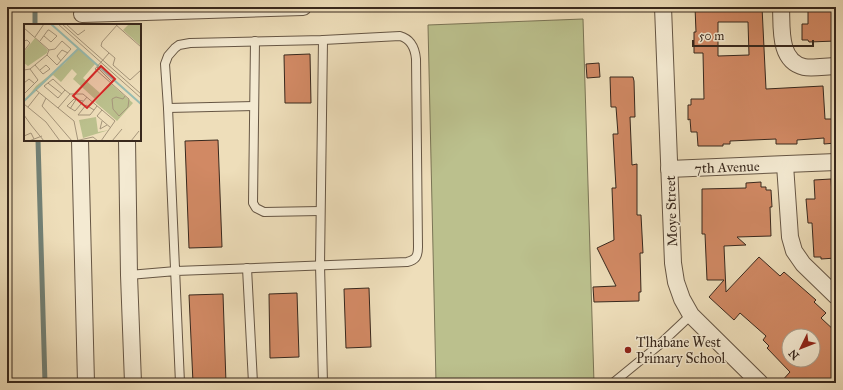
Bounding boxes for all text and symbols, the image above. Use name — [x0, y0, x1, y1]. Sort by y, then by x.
scale bar — [693, 22, 813, 48]
inset map — [24, 24, 141, 141]
text: 50 m — [699, 29, 724, 43]
street label: 7th Avenue — [694, 158, 760, 177]
street label: Moye Street — [662, 175, 681, 247]
north arrow — [781, 328, 821, 368]
place label: Tlhabane West Primary School — [636, 334, 725, 367]
marker: Tlhabane West Primary School — [623, 345, 633, 355]
text: N — [786, 346, 802, 362]

